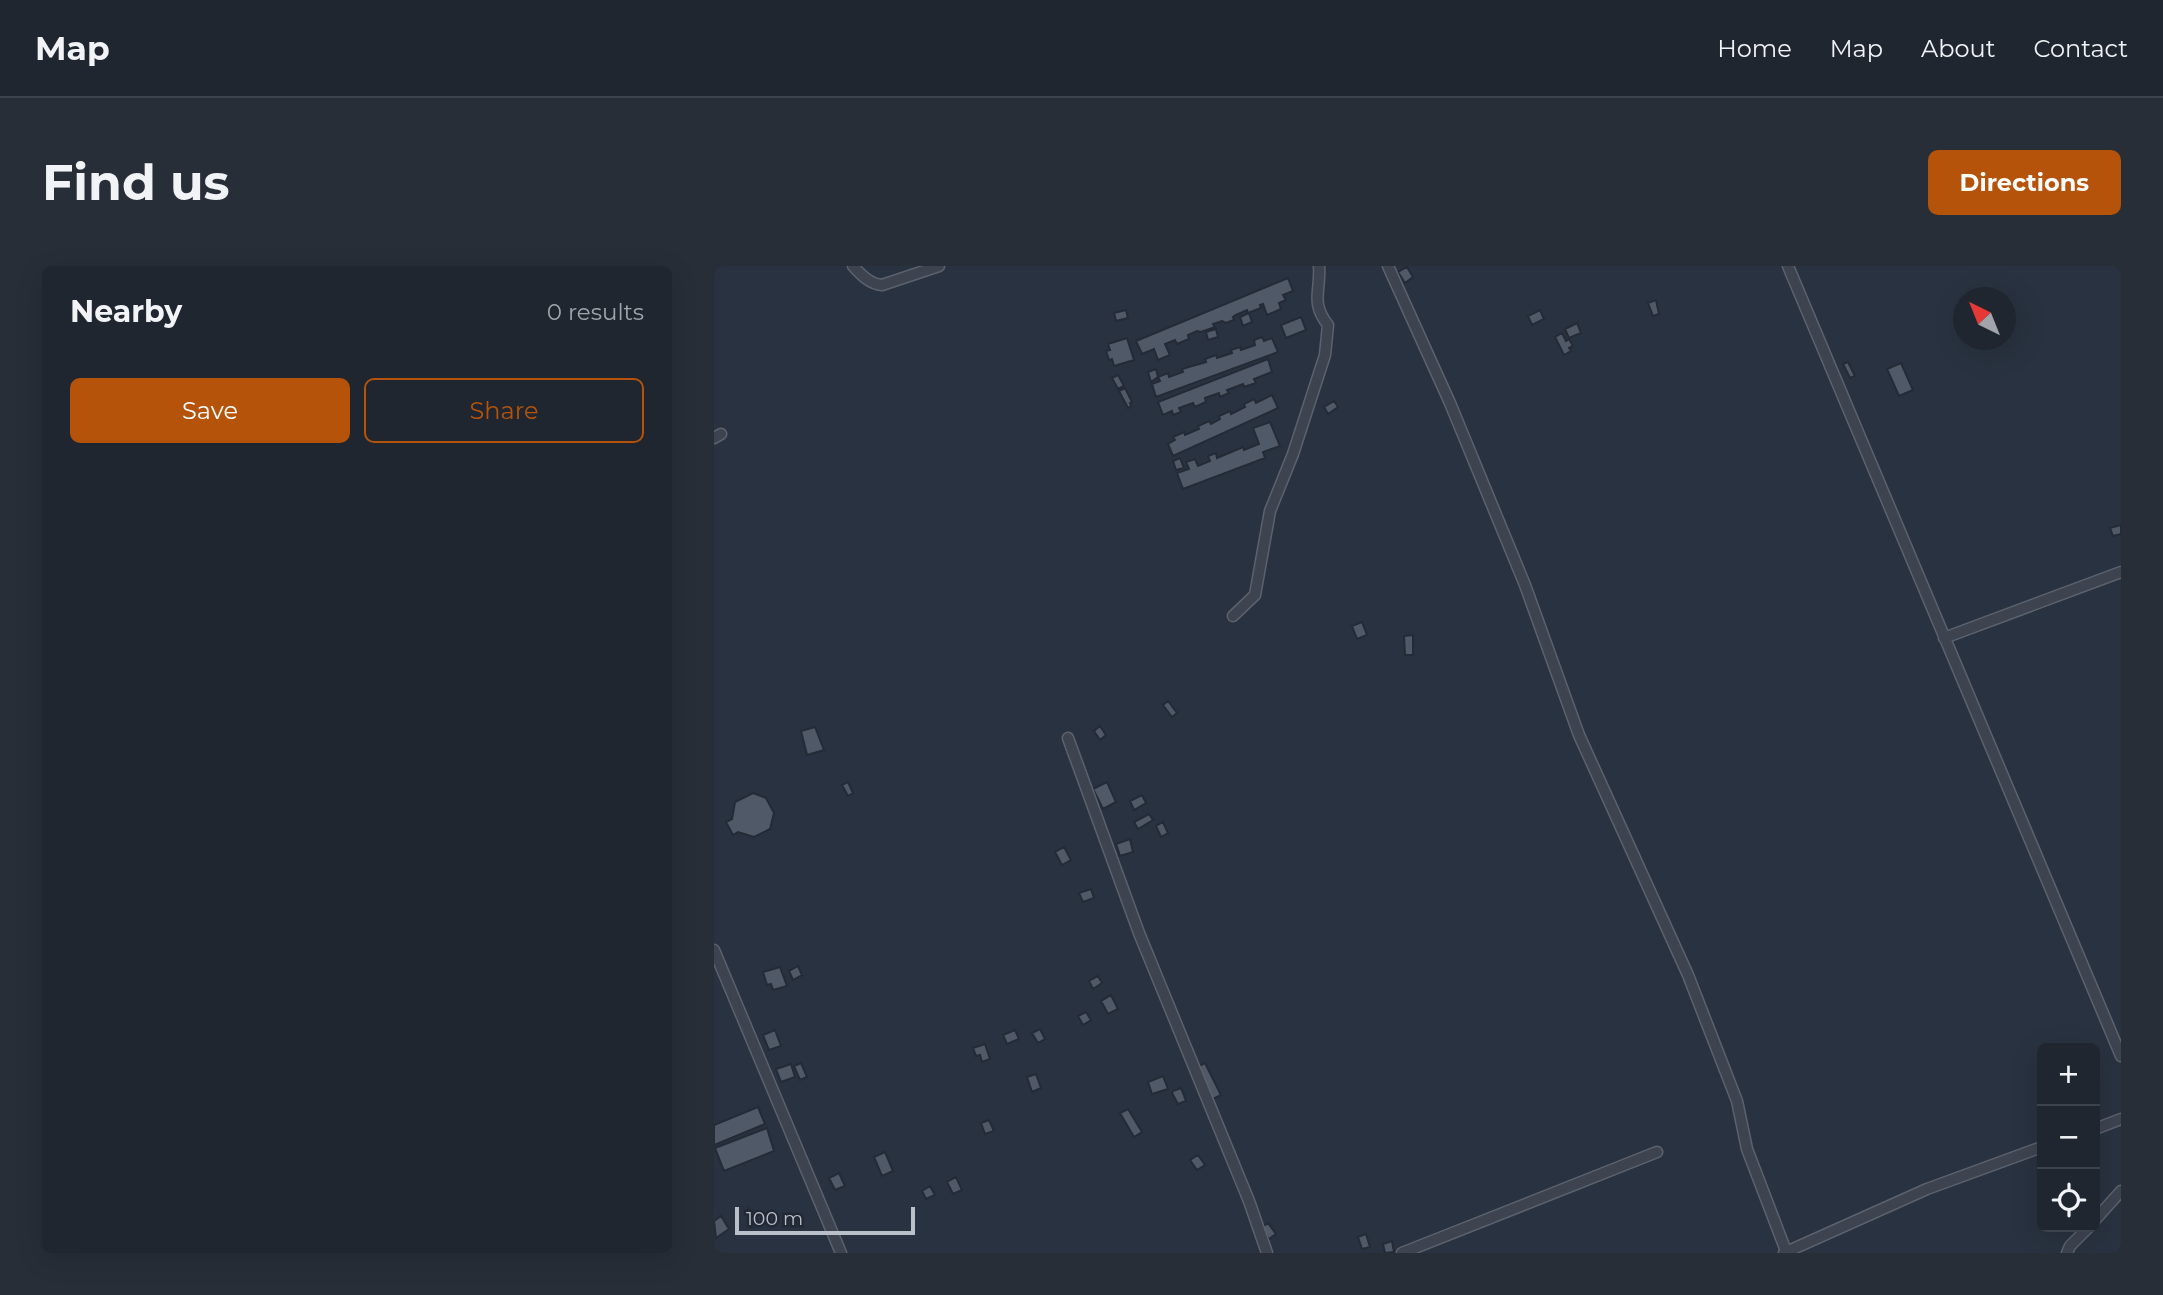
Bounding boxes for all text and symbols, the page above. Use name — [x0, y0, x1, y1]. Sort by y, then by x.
text: Map — [35, 28, 110, 68]
text: Home — [1717, 34, 1792, 63]
text: Map — [1830, 34, 1883, 63]
text: About — [1921, 34, 1995, 63]
text: Contact — [2033, 34, 2128, 63]
button: Directions — [1928, 150, 2121, 215]
text: Find us — [42, 153, 230, 212]
north arrow — [1953, 287, 2016, 350]
text: Nearby — [70, 293, 182, 330]
text: 0 results — [547, 298, 644, 326]
button: Save — [70, 378, 350, 443]
button: Share — [364, 378, 644, 443]
map controls — [2037, 1043, 2100, 1232]
button: + — [2037, 1043, 2100, 1106]
button: − — [2037, 1106, 2100, 1169]
button: locate — [2037, 1169, 2100, 1232]
scale bar — [735, 1204, 915, 1236]
text: 100 m — [746, 1207, 803, 1230]

